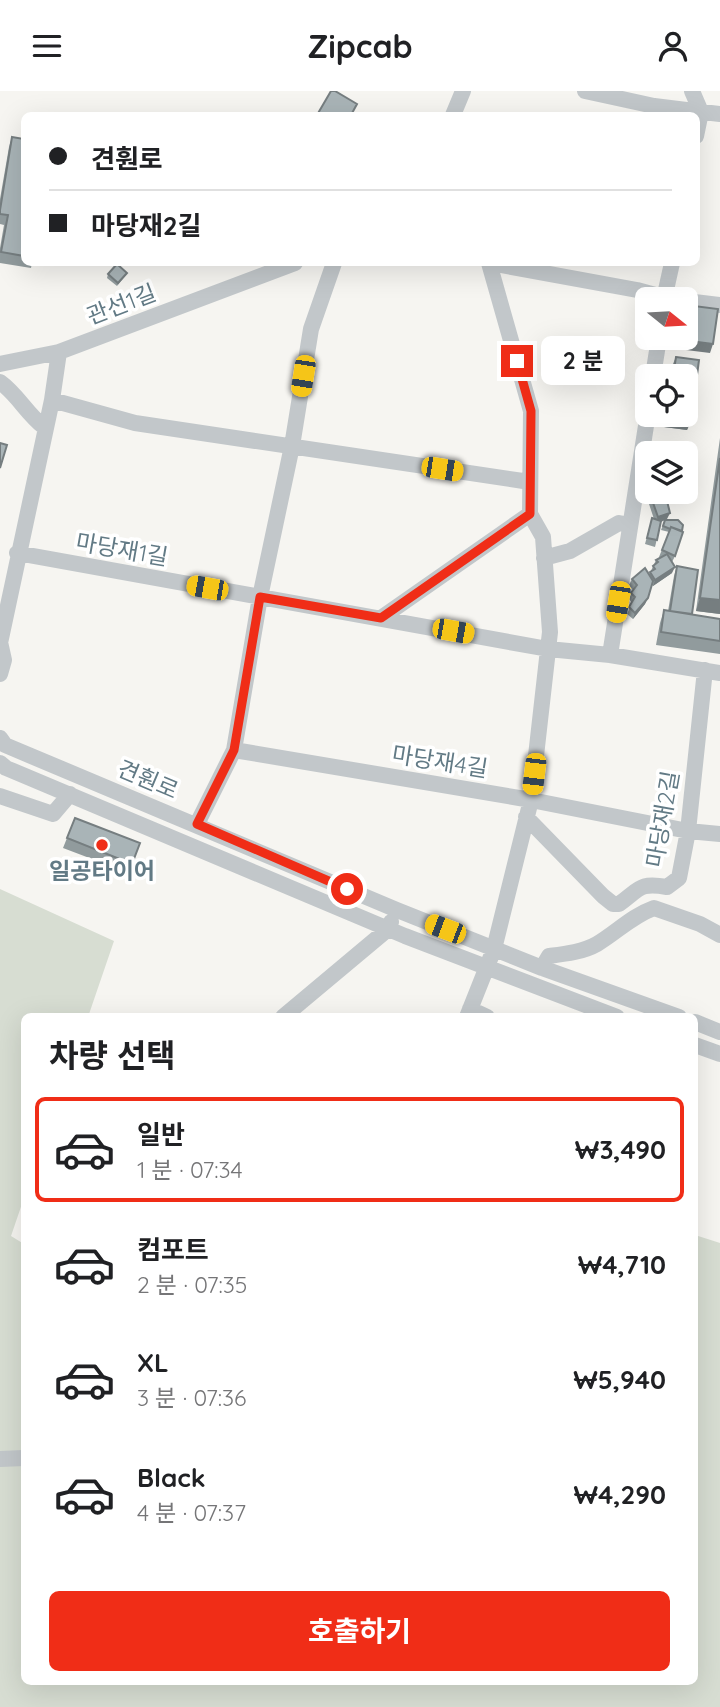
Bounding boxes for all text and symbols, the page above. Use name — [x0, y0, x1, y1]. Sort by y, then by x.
text: Zipcab — [307, 26, 413, 66]
icon: menu — [28, 27, 66, 65]
icon: person — [654, 27, 692, 65]
text: 견훤로 — [91, 142, 163, 175]
text: 마당재2길 — [91, 209, 201, 242]
street label: 관선1길 — [82, 278, 160, 330]
north arrow — [635, 287, 698, 350]
map controls — [635, 287, 698, 504]
callout: 2 분 — [542, 337, 626, 385]
route end — [501, 345, 533, 377]
text: 2 분 — [563, 346, 603, 375]
car — [290, 354, 317, 398]
button: locate — [635, 364, 698, 427]
button: layers — [635, 441, 698, 504]
car — [420, 455, 465, 483]
street label: 마당재1길 — [74, 527, 170, 571]
car — [185, 574, 230, 602]
car — [605, 580, 632, 624]
car — [431, 617, 476, 645]
street label: 마당재4길 — [390, 739, 490, 783]
car — [522, 752, 547, 796]
street label: 견훤로 — [113, 753, 183, 805]
street label: 마당재2길 — [639, 769, 685, 869]
marker: 일공타이어 — [94, 837, 110, 853]
place label: 일공타이어 — [49, 856, 155, 885]
route start — [331, 873, 363, 905]
car — [422, 912, 469, 946]
text: 차량 선택 — [49, 1035, 176, 1075]
icon: car — [53, 1118, 116, 1181]
text: 일반 — [137, 1118, 185, 1151]
text: ₩3,490 — [575, 1133, 666, 1166]
text: 1 분 · 07:34 — [137, 1155, 243, 1184]
icon: car — [53, 1233, 116, 1296]
text: 컴포트 — [137, 1233, 209, 1266]
text: ₩4,710 — [578, 1248, 666, 1281]
text: 2 분 · 07:35 — [137, 1270, 247, 1299]
text: XL — [137, 1346, 169, 1379]
icon: car — [53, 1348, 116, 1411]
text: ₩5,940 — [573, 1363, 666, 1396]
text: 3 분 · 07:36 — [137, 1383, 246, 1412]
text: Black — [137, 1461, 206, 1494]
icon: car — [53, 1463, 116, 1526]
text: ₩4,290 — [574, 1478, 666, 1511]
text: 4 분 · 07:37 — [137, 1498, 246, 1527]
button: 호출하기 — [49, 1591, 670, 1671]

